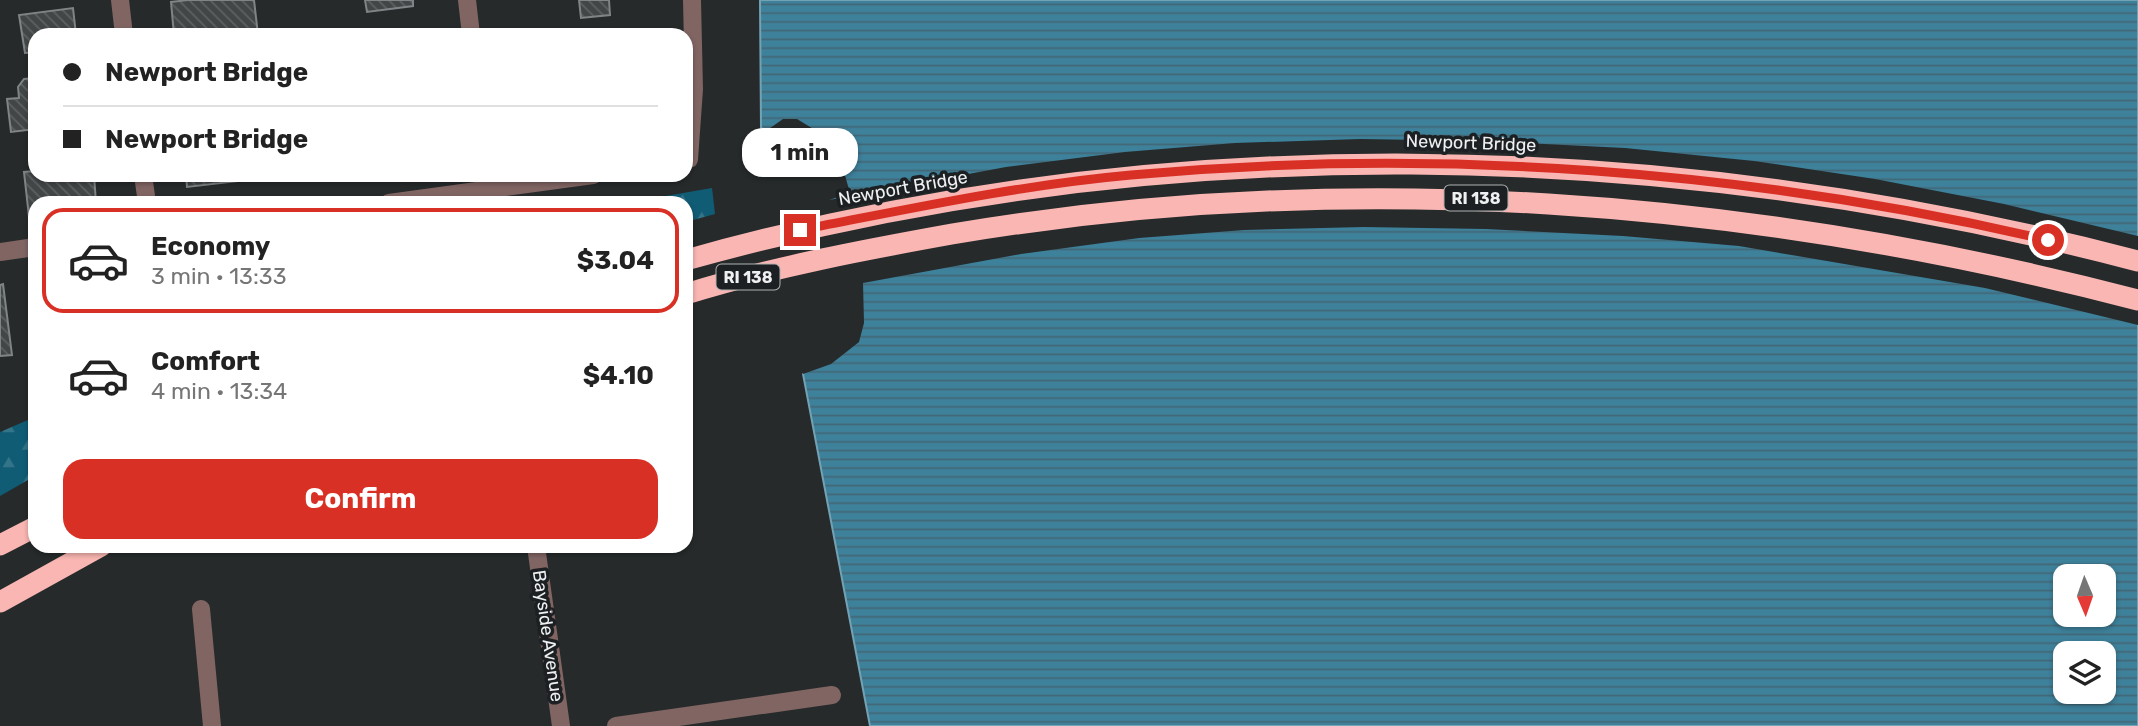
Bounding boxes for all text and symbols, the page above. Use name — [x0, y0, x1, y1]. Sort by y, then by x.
text: Newport Bridge — [105, 57, 308, 88]
text: Newport Bridge — [105, 124, 308, 155]
callout: 1 min — [742, 128, 858, 177]
street label: Newport Bridge — [1405, 130, 1537, 156]
text: 1 min — [771, 138, 829, 166]
street label: Newport Bridge — [837, 166, 969, 210]
road number: RI 138 — [1444, 186, 1508, 210]
route end — [784, 214, 816, 246]
route start — [2032, 224, 2064, 256]
icon: car — [67, 229, 130, 292]
text: Economy — [151, 231, 270, 262]
text: $3.04 — [577, 245, 654, 276]
text: 3 min · 13:33 — [151, 262, 286, 290]
road number: RI 138 — [716, 264, 780, 290]
icon: car — [67, 344, 130, 407]
text: Comfort — [151, 346, 260, 377]
text: $4.10 — [583, 360, 654, 391]
text: 4 min · 13:34 — [151, 377, 287, 405]
button: Confirm — [63, 459, 658, 539]
north arrow — [2053, 564, 2116, 626]
map controls — [2053, 564, 2116, 704]
street label: Bayside Avenue — [528, 569, 568, 703]
button: layers — [2053, 641, 2116, 704]

